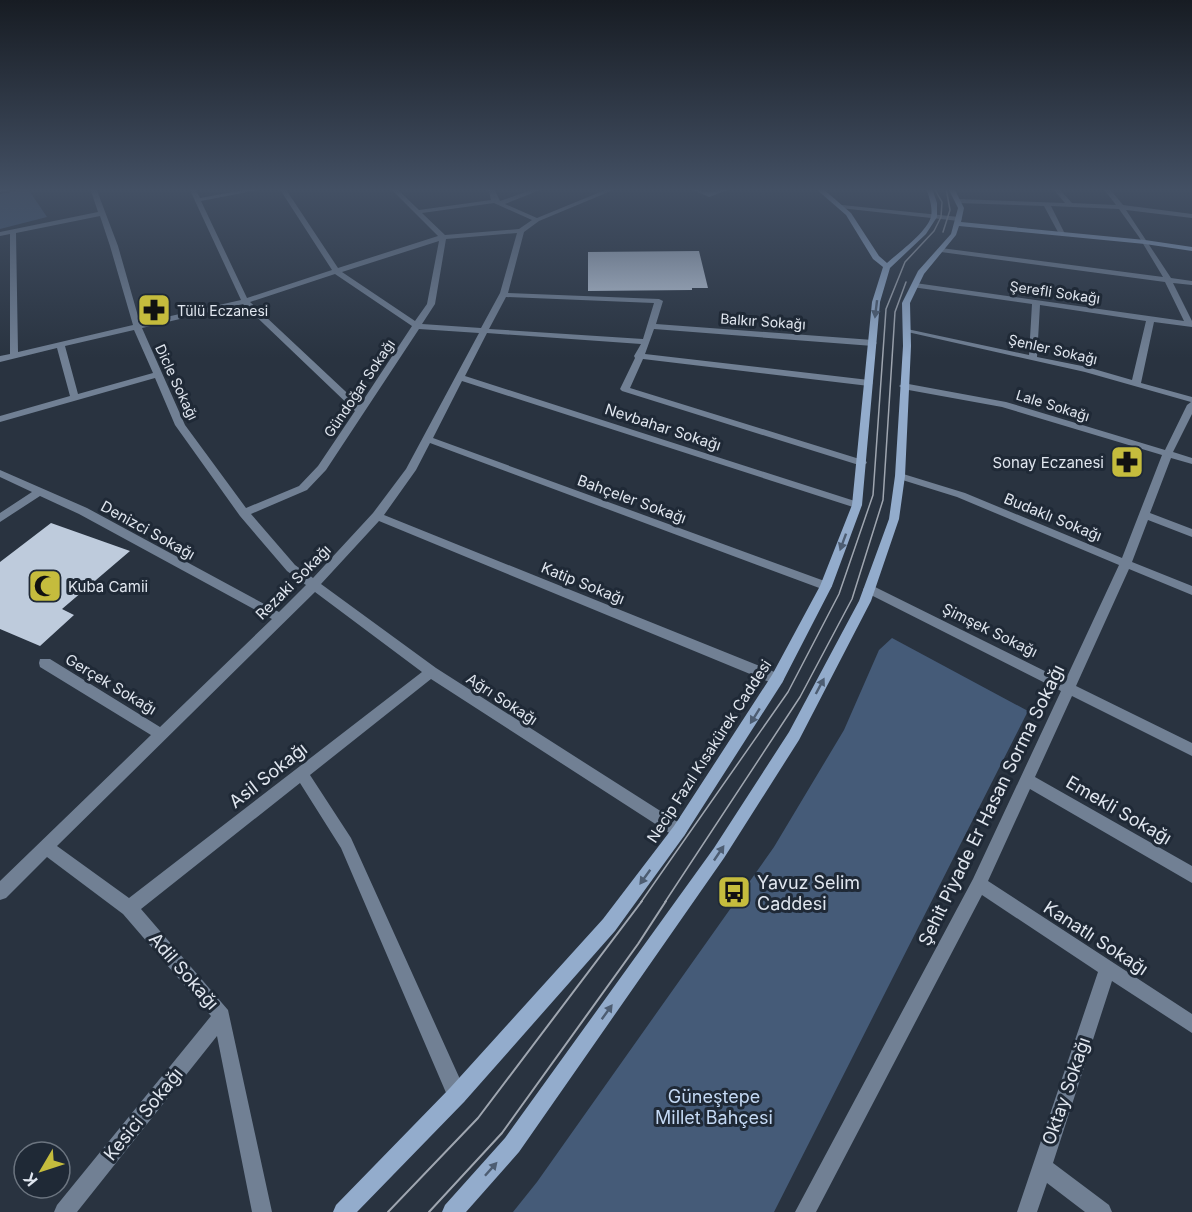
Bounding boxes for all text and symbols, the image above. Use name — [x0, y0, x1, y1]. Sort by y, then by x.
street label: Şerefli Sokağı — [1009, 277, 1101, 307]
pharmacy icon: Tülü Eczanesi — [136, 292, 172, 328]
one-way arrow — [872, 299, 881, 318]
place label: Tülü Eczanesi — [177, 302, 268, 319]
street label: Balkır Sokağı — [720, 310, 806, 332]
street label: Şenler Sokağı — [1007, 330, 1099, 368]
street label: Gündoğar Sokağı — [320, 336, 398, 440]
street label: Dicle Sokağı — [152, 341, 202, 423]
street label: Lale Sokağı — [1014, 386, 1092, 424]
street label: Nevbahar Sokağı — [602, 399, 724, 455]
pharmacy icon: Sonay Eczanesi — [1109, 444, 1145, 480]
place label: Sonay Eczanesi — [992, 453, 1104, 472]
street label: Bahçeler Sokağı — [575, 470, 689, 528]
street label: Budaklı Sokağı — [1001, 489, 1105, 545]
street label: Denizci Sokağı — [98, 496, 198, 564]
one-way arrow — [838, 533, 847, 551]
street label: Rezaki Sokağı — [251, 540, 335, 624]
street label: Katip Sokağı — [538, 558, 628, 608]
mosque icon: Kuba Camii — [27, 568, 63, 604]
place label: Kuba Camii — [68, 577, 148, 596]
street label: Şimşek Sokağı — [939, 599, 1041, 661]
street label: Gerçek Sokağı — [62, 649, 160, 719]
street label: Necip Fazıl Kısakürek Caddesi — [643, 656, 775, 846]
street label: Şehit Piyade Er Hasan Sorma Sokağı — [914, 661, 1068, 949]
street label: Ağrı Sokağı — [463, 669, 541, 729]
one-way arrow — [815, 677, 825, 694]
one-way arrow — [749, 707, 760, 724]
street label: Asil Sokağı — [225, 738, 311, 812]
street label: Emekli Sokağı — [1062, 771, 1176, 849]
one-way arrow — [713, 845, 725, 861]
one-way arrow — [639, 868, 651, 884]
place label: Yavuz Selim Caddesi — [757, 872, 860, 914]
bus stop icon: Yavuz Selim Caddesi — [716, 874, 752, 910]
street label: Kanatlı Sokağı — [1040, 896, 1152, 980]
street label: Adil Sokağı — [145, 928, 223, 1014]
one-way arrow — [601, 1005, 613, 1021]
street label: Oktay Sokağı — [1038, 1034, 1094, 1148]
street label: Kesici Sokağı — [99, 1063, 187, 1165]
park label: Güneştepe Millet Bahçesi — [655, 1086, 773, 1128]
north arrow — [12, 1140, 72, 1200]
one-way arrow — [484, 1161, 498, 1176]
text: K — [19, 1168, 42, 1190]

